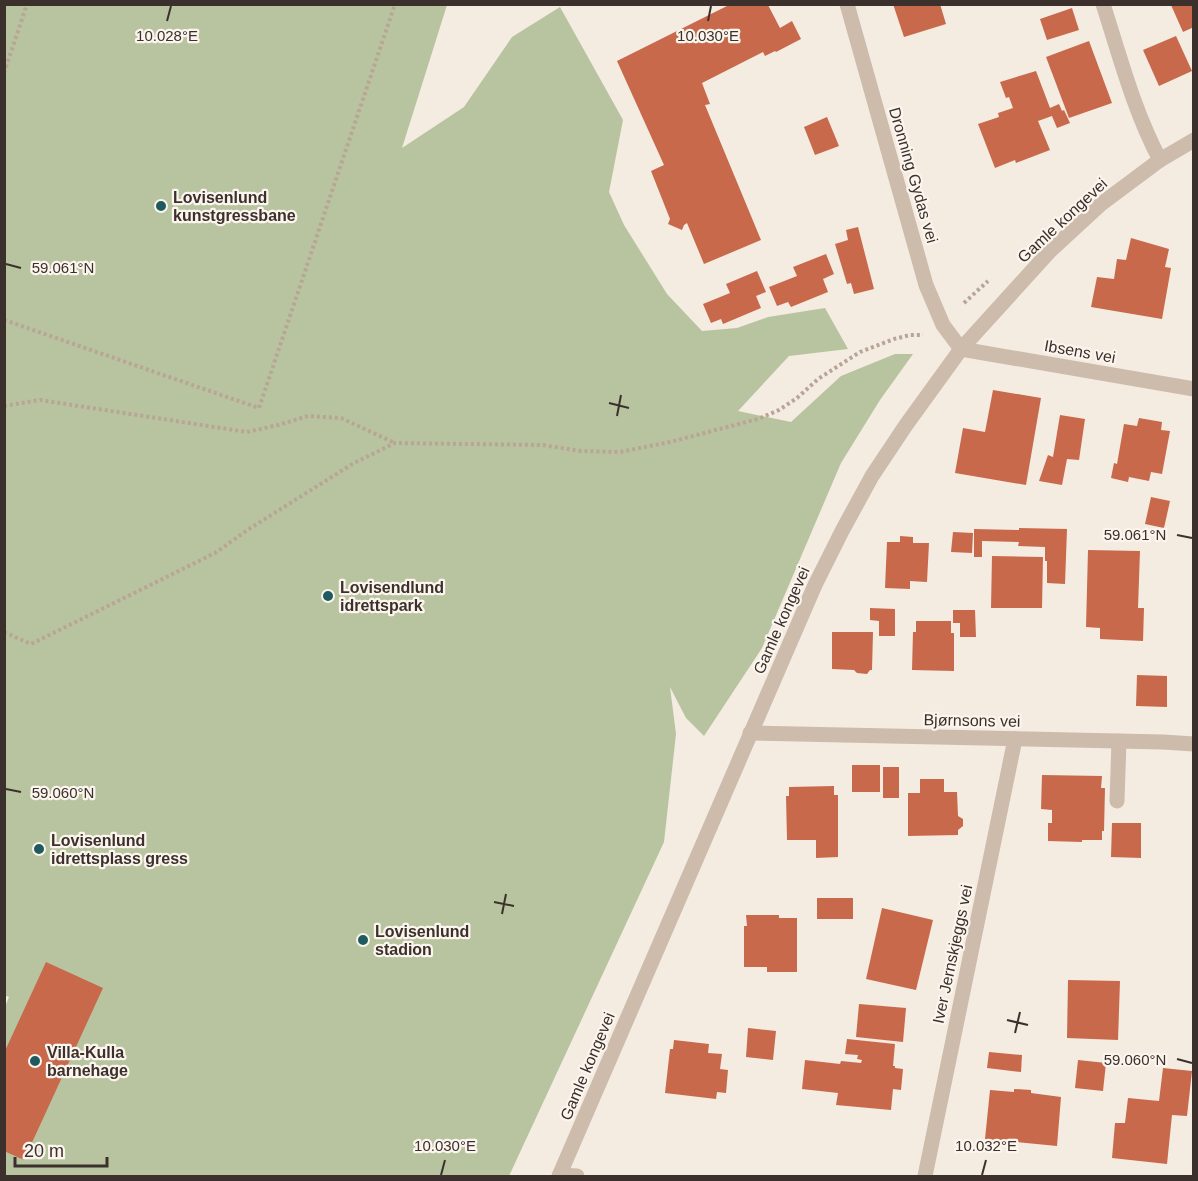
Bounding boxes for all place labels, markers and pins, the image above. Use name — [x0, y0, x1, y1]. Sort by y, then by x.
place label: Lovisenlund kunstgressbane — [173, 189, 296, 224]
marker: Lovisenlund kunstgressbane — [154, 199, 168, 213]
place label: Lovisendlund idrettspark — [340, 579, 444, 614]
marker: Lovisendlund idrettspark — [321, 589, 335, 603]
place label: Lovisenlund idrettsplass gress — [51, 832, 188, 867]
marker: Lovisenlund idrettsplass gress — [32, 842, 46, 856]
place label: Lovisenlund stadion — [375, 923, 469, 958]
marker: Lovisenlund stadion — [356, 933, 370, 947]
place label: Villa-Kulla barnehage — [47, 1044, 128, 1079]
marker: Villa-Kulla barnehage — [28, 1054, 42, 1068]

